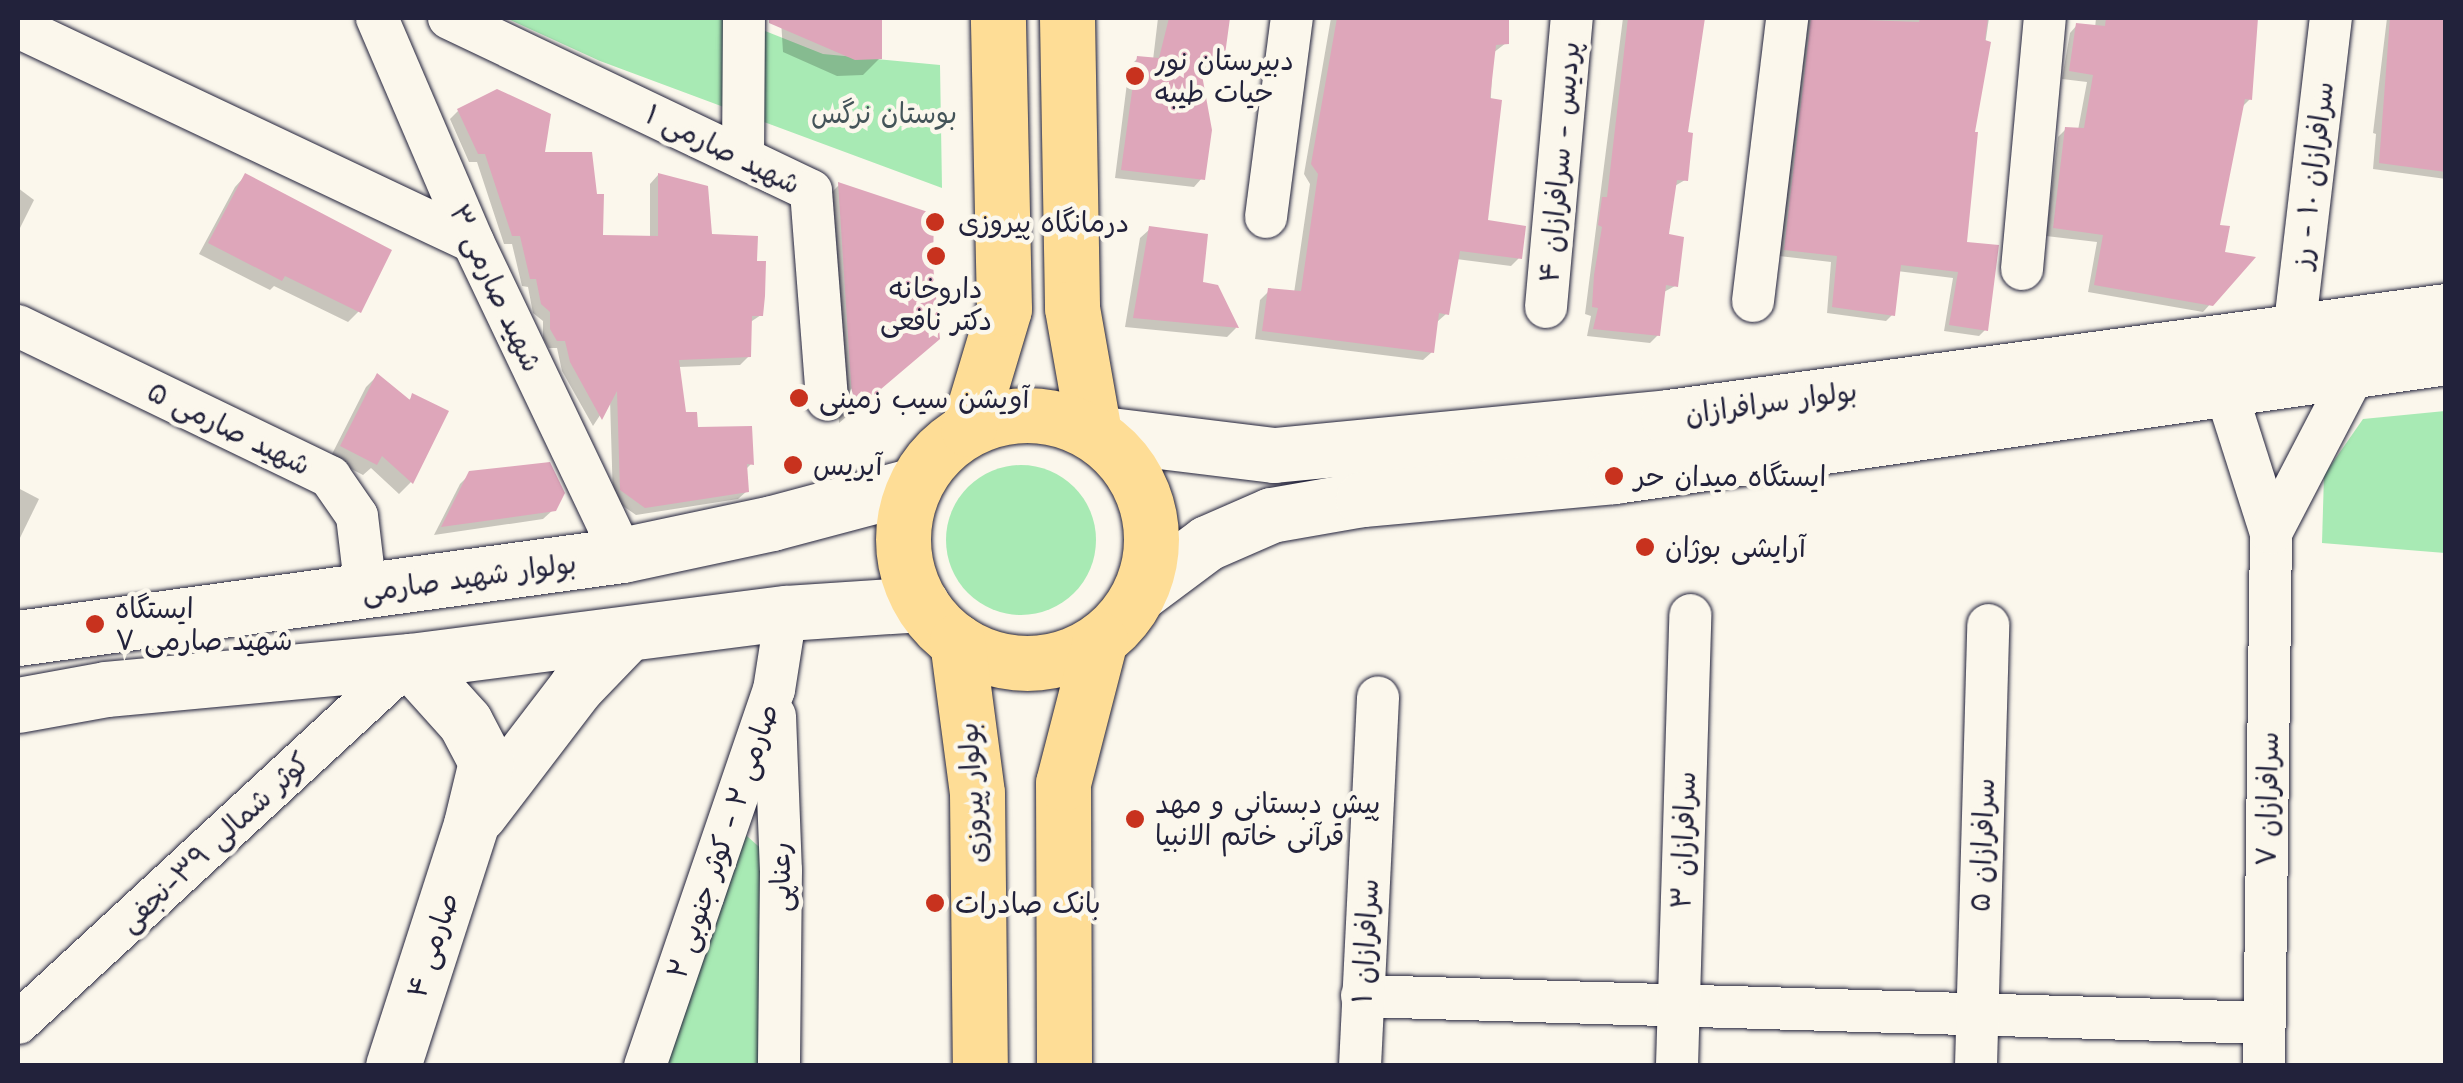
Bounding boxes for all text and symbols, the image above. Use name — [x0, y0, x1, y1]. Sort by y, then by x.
street label: پردیس - سرافرازان ۴ — [1532, 40, 1586, 284]
place label: دبیرستان نور حیات طیبه — [1155, 43, 1294, 109]
marker: دبیرستان نور حیات طیبه — [1124, 65, 1146, 87]
street label: سرافرازان ۱۰ - رز — [2284, 80, 2340, 270]
park label: بوستان نرگس — [811, 96, 957, 130]
street label: شهید صارمی ۱ — [640, 97, 806, 201]
street label: شهید صارمی ۳ — [443, 199, 549, 377]
place label: درمانگاه پیروزی — [958, 205, 1129, 239]
marker: درمانگاه پیروزی — [922, 209, 948, 235]
marker: داروخانه دکتر نافعی — [925, 245, 947, 267]
place label: داروخانه دکتر نافعی — [880, 271, 992, 337]
street label: بولوار سرافرازان — [1683, 373, 1859, 431]
street label: شهید صارمی ۵ — [142, 374, 316, 482]
place label: آویشن سیب زمینی — [819, 381, 1029, 415]
marker: آویشن سیب زمینی — [788, 387, 810, 409]
place label: آیریس — [813, 448, 882, 482]
marker: آیریس — [782, 454, 804, 476]
place label: ایستگاه میدان حر — [1634, 459, 1826, 493]
marker: ایستگاه میدان حر — [1603, 465, 1625, 487]
place label: آرایشی بوژان — [1665, 530, 1806, 564]
marker: آرایشی بوژان — [1634, 536, 1656, 558]
street label: بولوار شهید صارمی — [359, 545, 579, 609]
place label: ایستگاه شهید صارمی ۷ — [115, 591, 293, 657]
marker: ایستگاه شهید صارمی ۷ — [84, 613, 106, 635]
street label: صارمی ۲ - کوثر جنوبی ۲ — [659, 699, 785, 983]
street label: بولوار پیروزی — [950, 721, 994, 865]
street label: سرافرازان ۷ — [2249, 731, 2285, 867]
street label: کوثر شمالی ۳۹-نجفی — [112, 745, 316, 939]
street label: سرافرازان ۳ — [1664, 771, 1702, 909]
street label: سرافرازان ۵ — [1963, 777, 2001, 913]
place label: پیش دبستانی و مهد قرآنی خاتم الانبیا — [1155, 786, 1380, 852]
marker: پیش دبستانی و مهد قرآنی خاتم الانبیا — [1124, 808, 1146, 830]
street label: رعناپی — [763, 841, 797, 913]
street label: سرافرازان ۱ — [1345, 878, 1385, 1004]
place label: بانک صادرات — [955, 886, 1101, 920]
street label: صارمی ۴ — [399, 888, 465, 1002]
marker: بانک صادرات — [924, 892, 946, 914]

